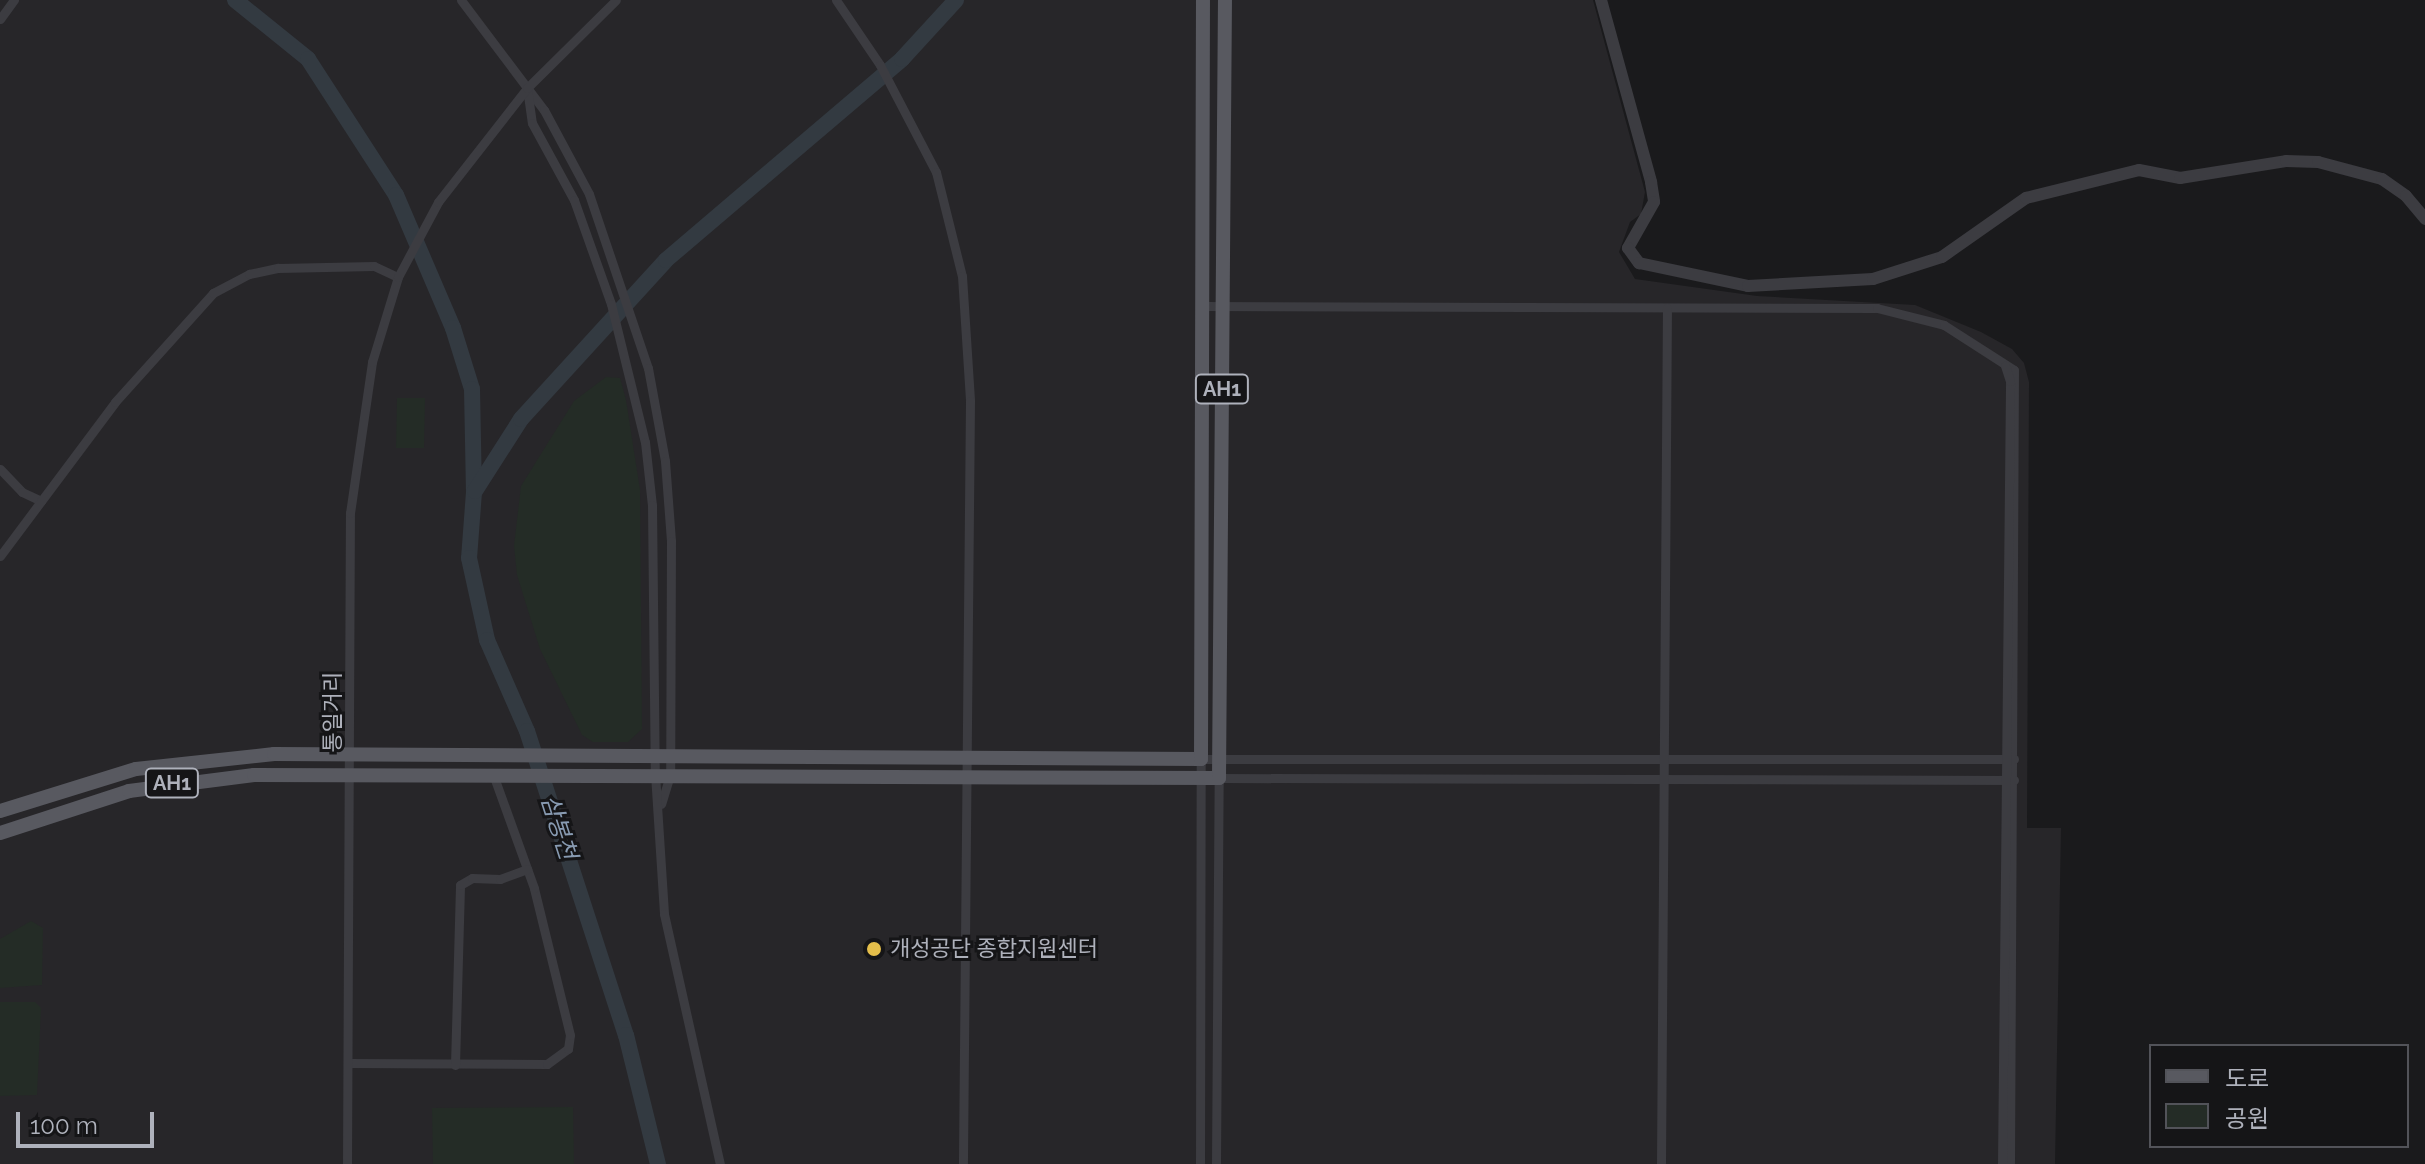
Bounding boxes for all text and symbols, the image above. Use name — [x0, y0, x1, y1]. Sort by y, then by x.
road number: AH1 — [1194, 373, 1250, 405]
street label: 통일거리 — [320, 672, 346, 752]
road number: AH1 — [144, 767, 200, 799]
water label: 삼봉천 — [535, 791, 583, 863]
place label: 개성공단 종합지원센터 — [890, 936, 1098, 962]
marker: 개성공단 종합지원센터 — [865, 940, 883, 958]
legend — [2149, 1044, 2409, 1148]
text: 도로 — [2225, 1064, 2269, 1093]
scale bar — [20, 1096, 158, 1146]
text: 공원 — [2225, 1104, 2269, 1133]
text: 100 m — [30, 1111, 98, 1140]

